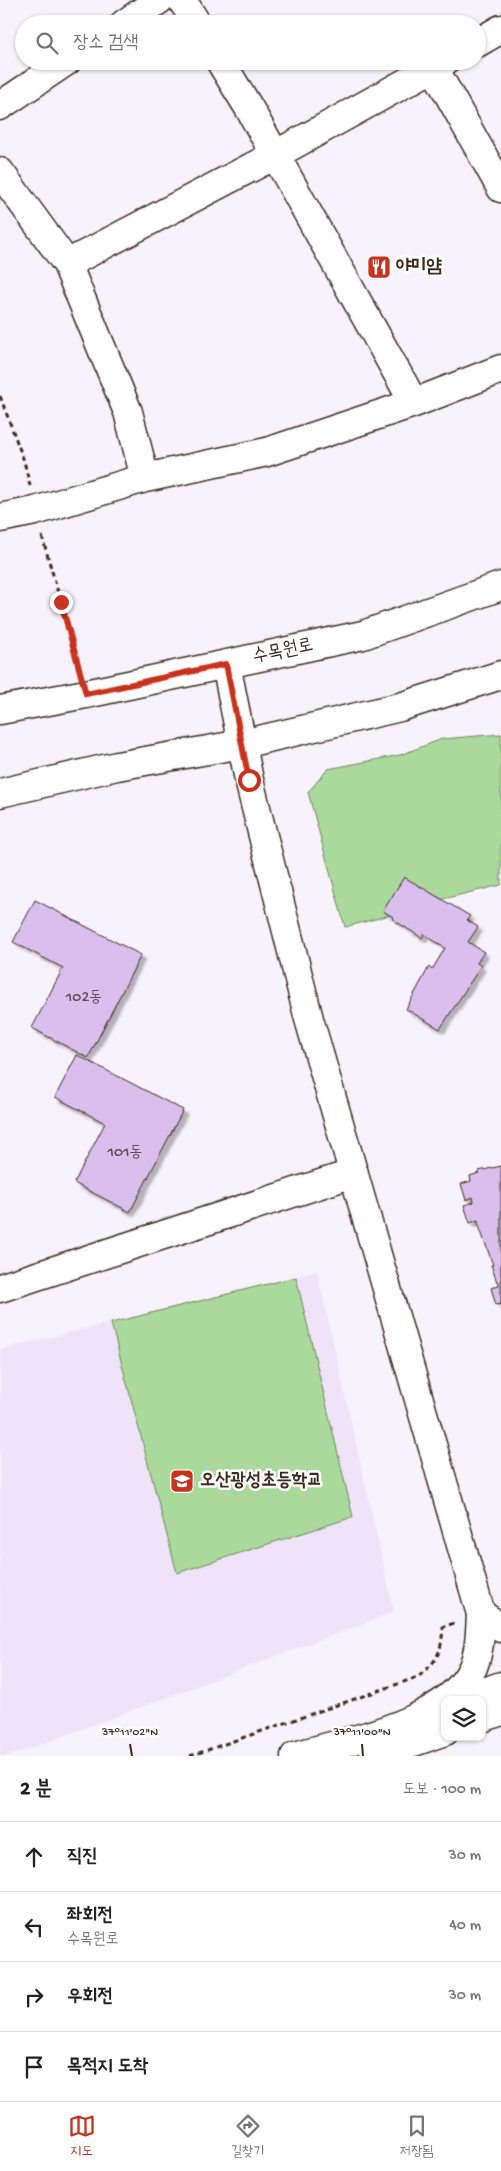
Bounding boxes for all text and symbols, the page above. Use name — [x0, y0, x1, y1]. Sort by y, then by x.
search box — [15, 15, 486, 70]
icon: search — [33, 29, 61, 57]
text: 장소 검색 — [73, 32, 139, 55]
restaurant icon: 야미얌 — [366, 254, 392, 280]
place label: 야미얌 — [396, 256, 443, 279]
route end — [50, 591, 73, 614]
street label: 수목원로 — [251, 634, 315, 670]
route start — [238, 769, 261, 792]
house number: 102동 — [65, 989, 102, 1008]
house number: 101동 — [107, 1144, 142, 1163]
school or university icon: 오산광성초등학교 — [169, 1468, 195, 1494]
place label: 오산광성초등학교 — [200, 1470, 322, 1493]
map controls — [441, 1696, 486, 1741]
button: layers — [441, 1696, 486, 1741]
text: 37°11'02"N — [101, 1726, 158, 1740]
text: 37°11'00"N — [332, 1726, 391, 1740]
text: 2 분 — [20, 1778, 52, 1803]
text: 도보 · 100 m — [403, 1781, 481, 1800]
icon: ahead — [20, 1843, 48, 1871]
text: 직진 — [67, 1846, 98, 1869]
text: 30 m — [448, 1847, 481, 1866]
text: 좌회전 — [67, 1905, 113, 1928]
icon: left — [20, 1913, 48, 1941]
text: 40 m — [449, 1917, 481, 1936]
text: 수목원로 — [67, 1931, 119, 1950]
icon: right — [20, 1983, 48, 2011]
text: 우회전 — [67, 1986, 113, 2009]
text: 30 m — [448, 1987, 481, 2006]
icon: arrive — [20, 2053, 48, 2081]
text: 목적지 도착 — [67, 2056, 148, 2079]
tab: 지도 — [68, 2112, 96, 2161]
tab: 길찾기 — [231, 2112, 264, 2161]
tab: 저장됨 — [400, 2112, 433, 2161]

